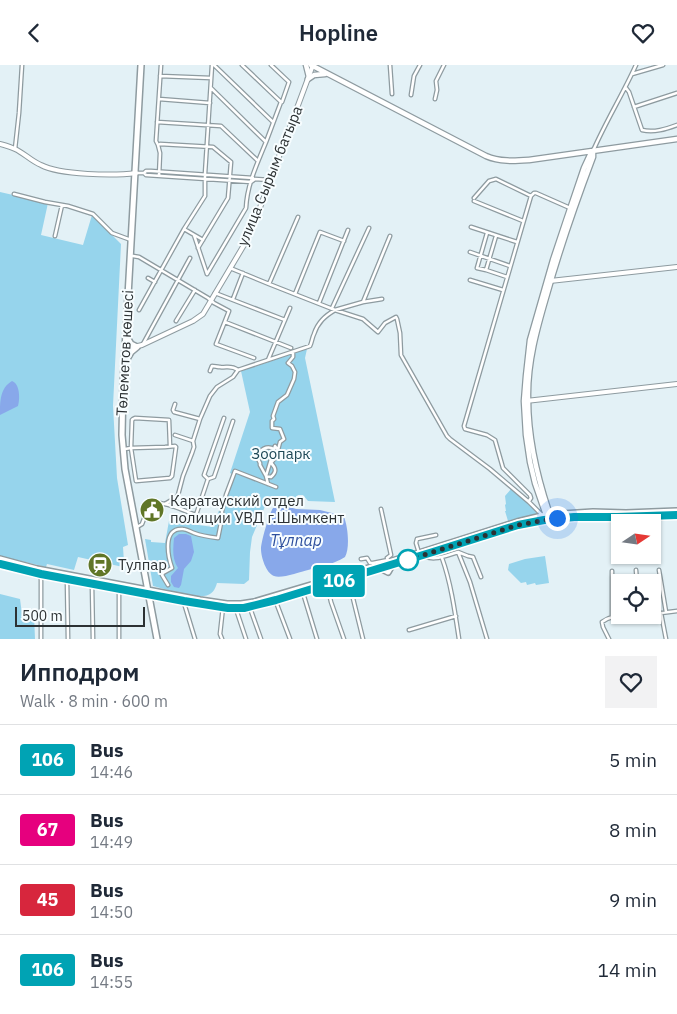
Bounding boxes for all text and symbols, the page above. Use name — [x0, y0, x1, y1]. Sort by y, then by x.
text: Hopline — [299, 18, 378, 47]
icon: back — [20, 19, 48, 47]
icon: heart — [629, 19, 657, 47]
street label: улица Сырым батыра — [233, 103, 306, 249]
street label: Төлеметов көшесі — [112, 289, 137, 417]
park label: Зоопарк — [251, 444, 311, 463]
place label: Каратауский отдел полиции УВД г.Шымкент — [170, 491, 344, 527]
public building icon: Каратауский отдел полиции УВД г.Шымкент — [139, 497, 165, 523]
your location — [545, 506, 570, 531]
north arrow — [611, 514, 661, 564]
map controls — [611, 514, 661, 624]
water label: Тұлпар — [270, 530, 322, 550]
unlabelled marker — [397, 549, 419, 571]
station icon: Тулпар — [87, 552, 113, 578]
place label: Тулпар — [118, 555, 167, 574]
line badge: 106 — [310, 565, 368, 597]
text: 106 — [323, 569, 355, 592]
button: locate — [611, 574, 661, 624]
scale bar — [15, 604, 145, 627]
text: 500 m — [22, 607, 63, 625]
text: Ипподром — [20, 656, 139, 688]
button: heart — [605, 656, 657, 708]
text: Walk · 8 min · 600 m — [20, 691, 168, 711]
text: Bus — [90, 738, 124, 762]
text: 106 — [31, 748, 64, 771]
text: 5 min — [609, 748, 657, 772]
text: 14:46 — [90, 762, 133, 782]
text: Bus — [90, 808, 124, 832]
text: 67 — [37, 818, 58, 841]
text: 8 min — [609, 818, 657, 842]
text: 14:49 — [90, 832, 133, 852]
text: Bus — [90, 878, 124, 902]
text: 45 — [37, 888, 58, 911]
text: 9 min — [609, 888, 657, 912]
text: 14:50 — [90, 902, 133, 922]
text: Bus — [90, 948, 124, 972]
text: 106 — [31, 958, 64, 981]
text: 14 min — [598, 958, 657, 982]
text: 14:55 — [90, 972, 133, 992]

